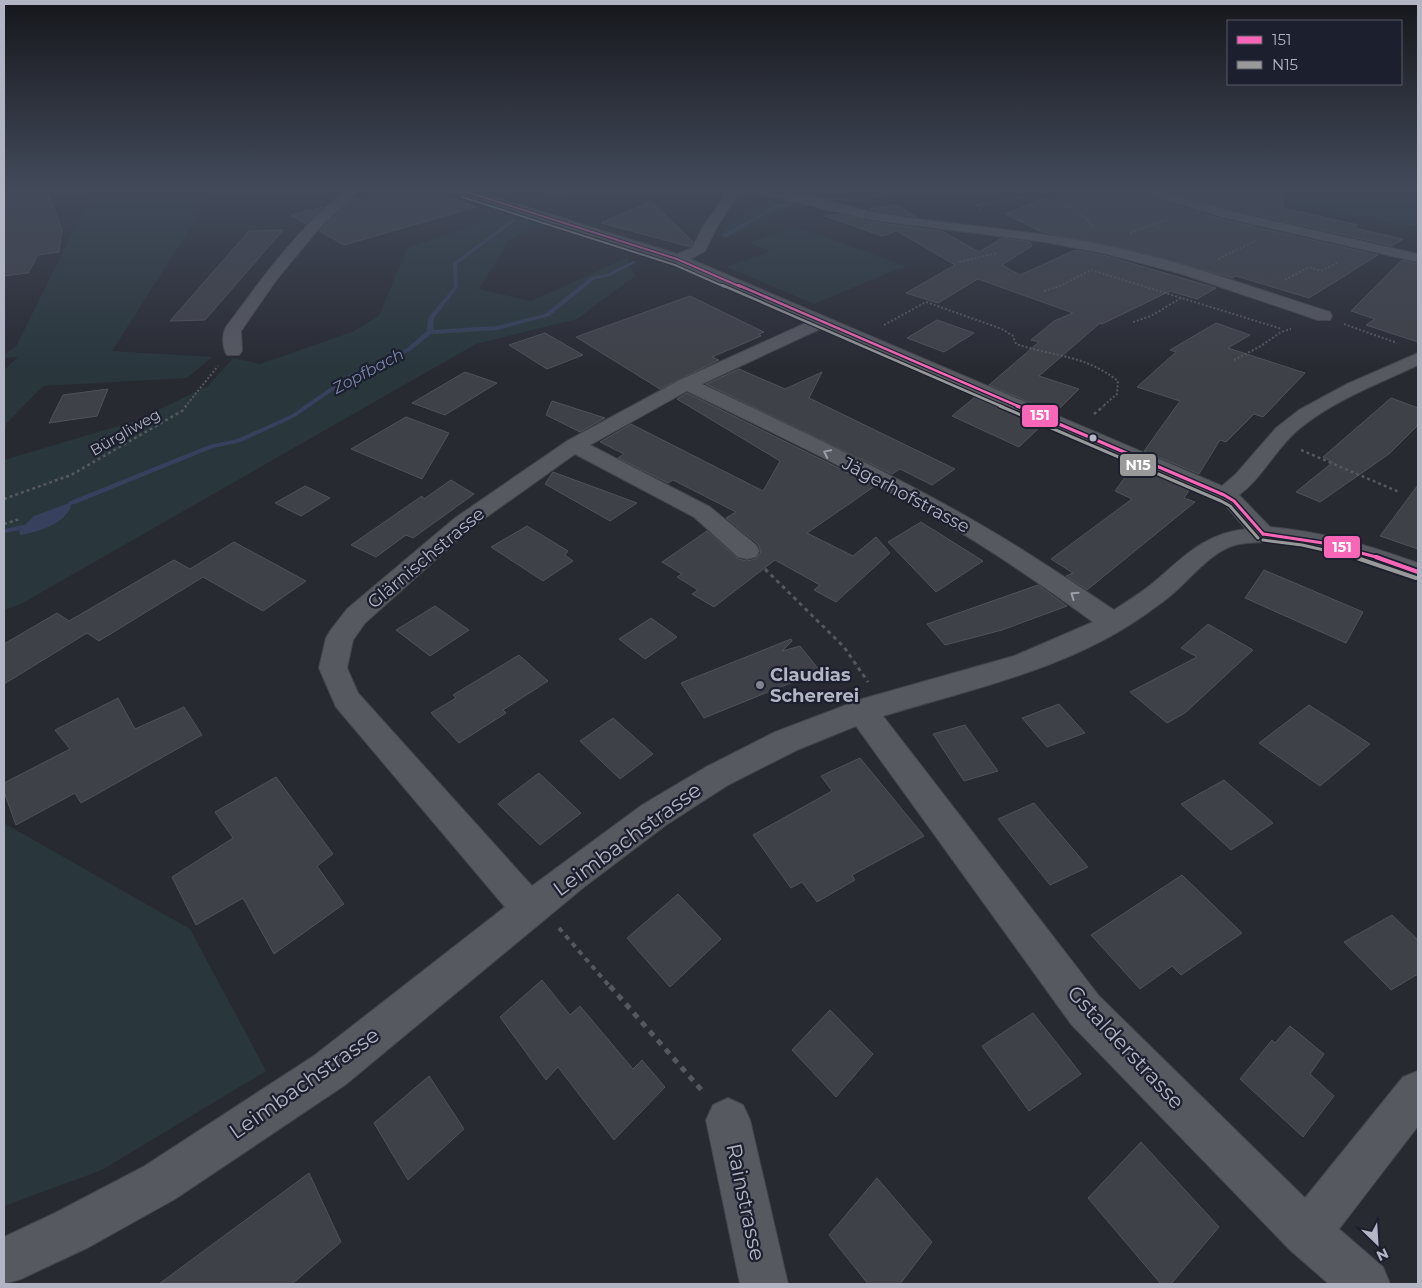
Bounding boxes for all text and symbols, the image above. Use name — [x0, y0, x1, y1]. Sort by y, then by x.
legend — [1227, 20, 1402, 85]
text: 151 — [1272, 30, 1291, 49]
text: N15 — [1272, 55, 1298, 74]
water label: Zopfbach — [328, 344, 407, 398]
street label: Bürgliweg — [87, 404, 163, 460]
line badge: 151 — [1021, 404, 1059, 428]
text: 151 — [1030, 406, 1050, 424]
unlabelled marker — [1088, 433, 1098, 443]
one-way arrow — [824, 449, 833, 459]
street label: Jägerhofstrasse — [838, 452, 974, 538]
line badge: N15 — [1119, 453, 1157, 477]
text: N15 — [1125, 456, 1151, 474]
street label: Glärnischstrasse — [363, 503, 489, 613]
line badge: 151 — [1323, 535, 1361, 559]
text: 151 — [1332, 538, 1352, 556]
one-way arrow — [1070, 592, 1080, 601]
place label: Claudias Schererei — [770, 664, 859, 707]
marker: Claudias Schererei — [754, 679, 766, 691]
street label: Leimbachstrasse — [548, 777, 706, 901]
street label: Gstalderstrasse — [1062, 980, 1190, 1114]
street label: Leimbachstrasse — [224, 1022, 384, 1144]
street label: Rainstrasse — [721, 1141, 771, 1263]
north arrow — [1352, 1218, 1402, 1268]
text: N — [1374, 1244, 1391, 1265]

